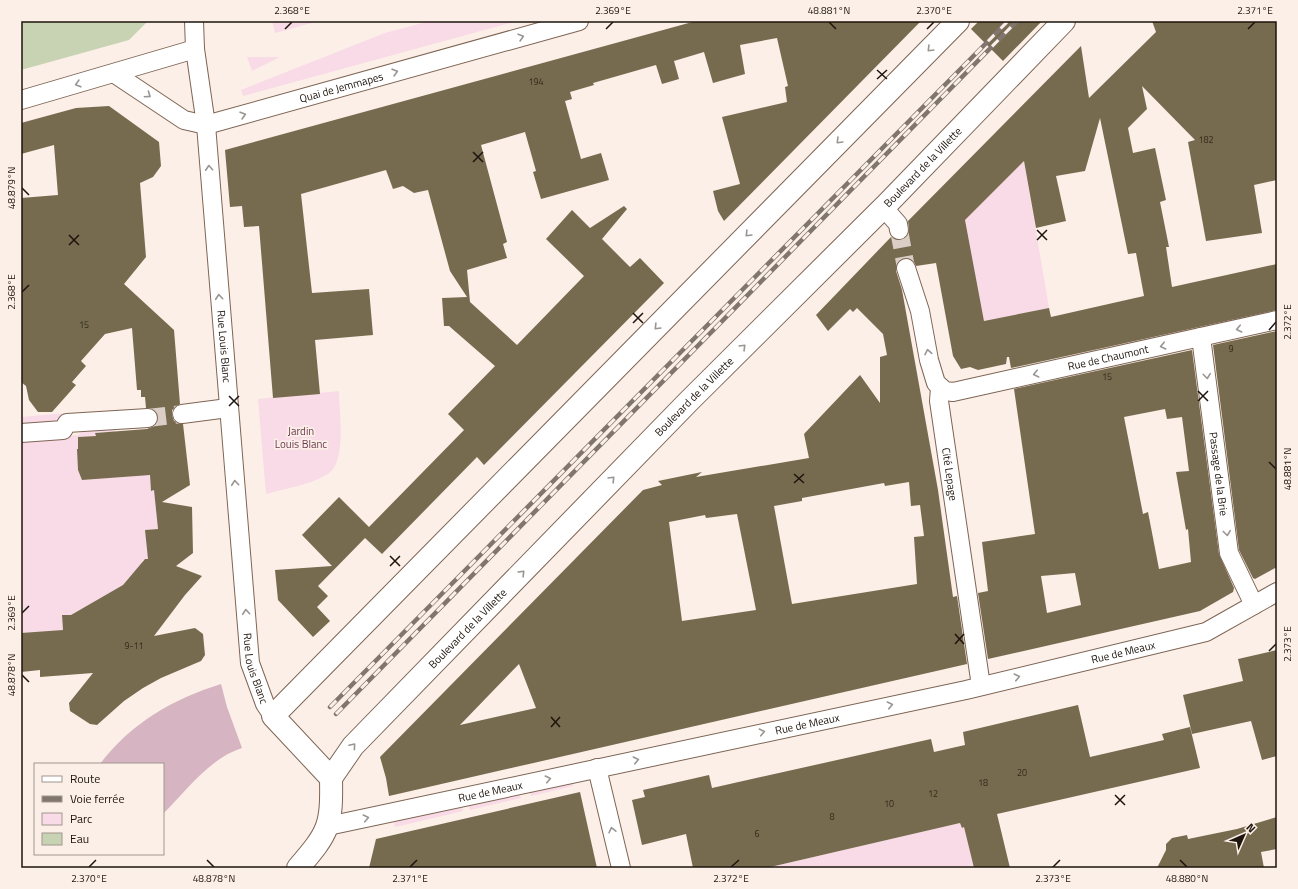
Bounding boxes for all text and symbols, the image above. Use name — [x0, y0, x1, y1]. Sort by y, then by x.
text: 2.368°E — [274, 3, 310, 18]
text: 2.369°E — [595, 3, 631, 18]
text: 48.881°N — [808, 3, 850, 18]
text: 2.370°E — [916, 3, 952, 18]
text: 2.371°E — [1237, 3, 1273, 18]
one-way arrow — [517, 33, 524, 42]
one-way arrow — [927, 44, 935, 52]
street label: Quai de Jemmapes — [298, 68, 385, 107]
one-way arrow — [392, 68, 399, 77]
house number: 194 — [528, 75, 544, 88]
one-way arrow — [74, 79, 81, 88]
one-way arrow — [143, 90, 150, 97]
one-way arrow — [240, 111, 247, 120]
street label: Boulevard de la Villette — [880, 123, 966, 211]
house number: 182 — [1198, 133, 1214, 146]
one-way arrow — [836, 136, 844, 144]
one-way arrow — [205, 165, 214, 171]
text: 48.879°N — [4, 167, 19, 209]
one-way arrow — [745, 229, 753, 237]
text: 2.368°E — [4, 274, 19, 310]
one-way arrow — [215, 294, 224, 300]
text: 2.372°E — [1280, 304, 1295, 340]
street label: Rue Louis Blanc — [213, 309, 235, 384]
house number: 15 — [79, 318, 89, 331]
one-way arrow — [654, 322, 662, 330]
one-way arrow — [1236, 324, 1242, 332]
street label: Rue de Chaumont — [1066, 341, 1150, 374]
one-way arrow — [1160, 341, 1166, 349]
house number: 9 — [1228, 342, 1234, 355]
one-way arrow — [738, 344, 746, 352]
one-way arrow — [924, 349, 932, 355]
street label: Boulevard de la Villette — [651, 353, 737, 440]
one-way arrow — [1033, 369, 1039, 377]
house number: 15 — [1102, 370, 1112, 383]
one-way arrow — [1202, 373, 1211, 379]
park label: Jardin Louis Blanc — [275, 423, 327, 452]
street label: Passage de la Brie — [1205, 431, 1232, 517]
street label: Cité Lepage — [938, 446, 962, 502]
text: 48.881°N — [1280, 448, 1295, 490]
one-way arrow — [608, 477, 615, 484]
one-way arrow — [230, 480, 239, 486]
one-way arrow — [1222, 530, 1231, 536]
one-way arrow — [517, 570, 525, 578]
street label: Boulevard de la Villette — [425, 584, 511, 672]
text: 2.369°E — [4, 595, 19, 631]
one-way arrow — [241, 609, 250, 615]
text: 2.373°E — [1280, 626, 1295, 662]
street label: Rue Louis Blanc — [240, 632, 272, 706]
street label: Rue de Meaux — [1089, 637, 1157, 667]
house number: 9-11 — [124, 639, 144, 652]
text: 48.878°N — [4, 654, 19, 696]
one-way arrow — [1013, 674, 1020, 682]
one-way arrow — [887, 702, 893, 710]
street label: Rue de Meaux — [774, 709, 841, 738]
one-way arrow — [759, 728, 766, 736]
one-way arrow — [349, 744, 356, 751]
one-way arrow — [632, 756, 639, 764]
legend — [34, 763, 164, 855]
house number: 20 — [1017, 766, 1027, 779]
text: Route — [70, 769, 100, 788]
one-way arrow — [545, 775, 551, 783]
house number: 18 — [978, 776, 988, 789]
street label: Rue de Meaux — [457, 777, 524, 806]
house number: 12 — [928, 787, 938, 800]
text: Voie ferrée — [70, 789, 125, 808]
house number: 10 — [884, 797, 894, 810]
text: Parc — [70, 809, 92, 828]
house number: 8 — [829, 810, 835, 823]
one-way arrow — [363, 814, 370, 822]
north arrow — [1224, 815, 1264, 855]
text: N — [1243, 820, 1259, 836]
one-way arrow — [609, 827, 617, 833]
house number: 6 — [754, 827, 760, 840]
text: Eau — [70, 829, 89, 848]
text: 2.370°E — [71, 871, 107, 886]
text: 48.878°N — [193, 871, 235, 886]
text: 2.371°E — [392, 871, 428, 886]
text: 2.372°E — [713, 871, 749, 886]
text: 2.373°E — [1035, 871, 1071, 886]
text: 48.880°N — [1166, 871, 1208, 886]

